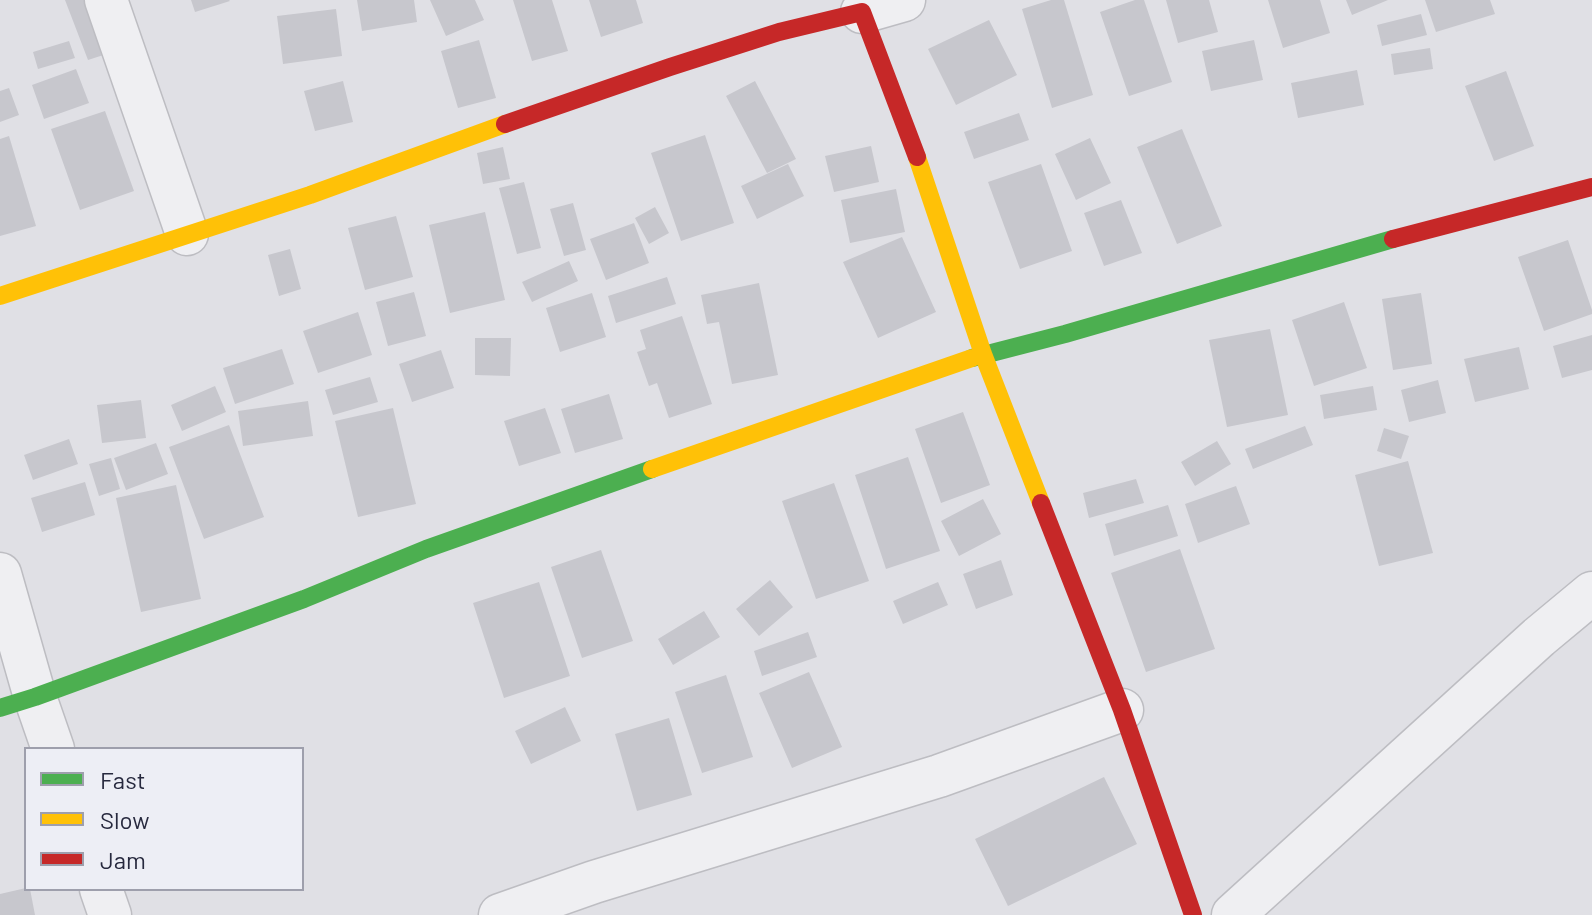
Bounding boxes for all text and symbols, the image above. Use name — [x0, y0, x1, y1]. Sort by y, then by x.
legend — [24, 747, 304, 891]
text: Fast — [100, 765, 145, 794]
text: Slow — [100, 805, 149, 834]
text: Jam — [100, 845, 146, 874]

